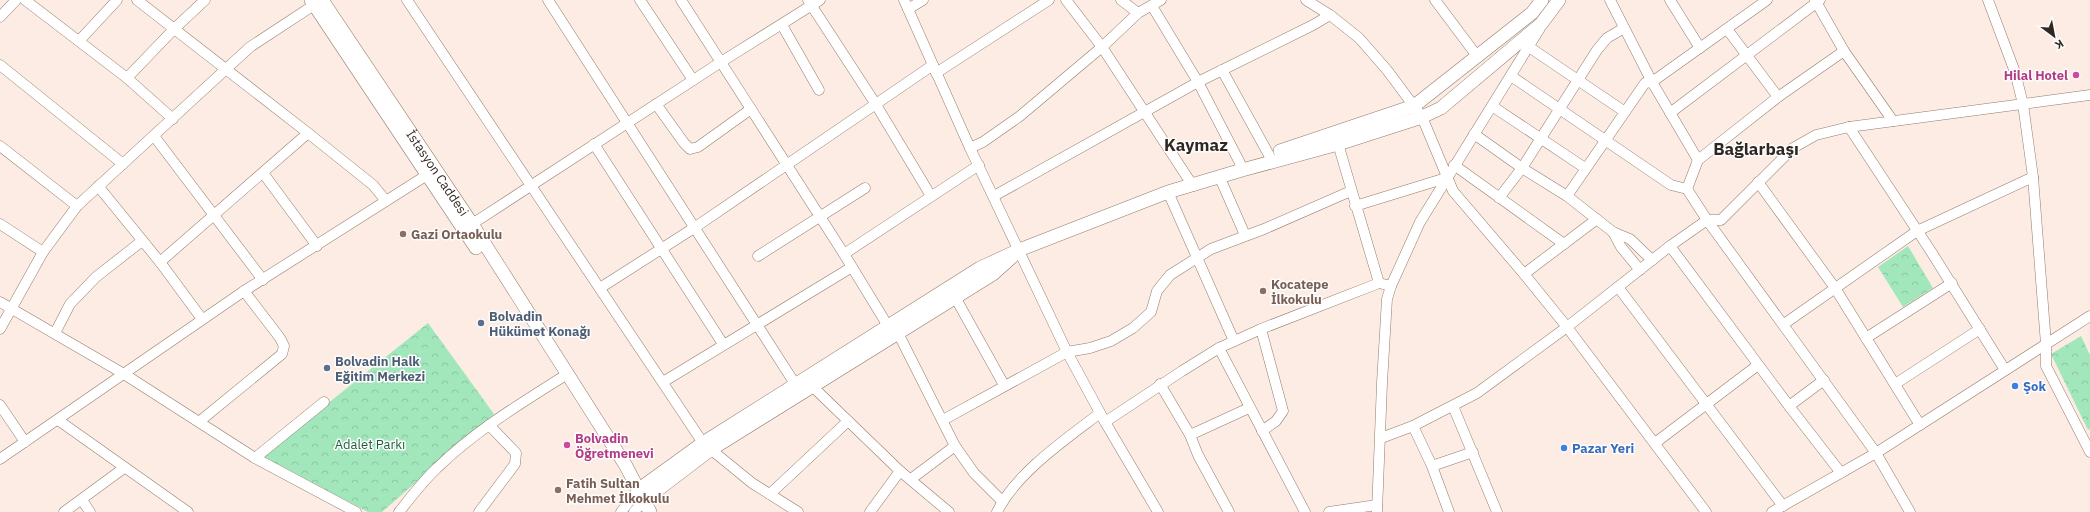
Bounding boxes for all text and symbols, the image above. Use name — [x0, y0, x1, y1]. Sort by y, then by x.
north arrow — [2034, 16, 2074, 56]
text: K — [2052, 37, 2066, 53]
place label: Hilal Hotel — [2004, 67, 2068, 84]
marker: Hilal Hotel — [2071, 70, 2081, 80]
street label: İstasyon Caddesi — [402, 127, 472, 219]
district label: Kaymaz — [1164, 134, 1228, 156]
district label: Bağlarbaşı — [1713, 138, 1799, 160]
place label: Gazi Ortaokulu — [411, 226, 502, 243]
marker: Gazi Ortaokulu — [398, 229, 408, 239]
place label: Kocatepe İlkokulu — [1271, 276, 1329, 308]
marker: Kocatepe İlkokulu — [1258, 286, 1268, 296]
place label: Bolvadin Hükümet Konağı — [489, 308, 590, 340]
marker: Bolvadin Hükümet Konağı — [476, 318, 486, 328]
place label: Bolvadin Halk Eğitim Merkezi — [335, 353, 425, 385]
marker: Bolvadin Halk Eğitim Merkezi — [322, 363, 332, 373]
place label: Şok — [2023, 378, 2046, 395]
marker: Şok — [2010, 381, 2020, 391]
place label: Bolvadin Öğretmenevi — [575, 430, 654, 462]
park label: Adalet Parkı — [335, 436, 405, 453]
marker: Bolvadin Öğretmenevi — [562, 440, 572, 450]
place label: Pazar Yeri — [1572, 440, 1634, 457]
marker: Pazar Yeri — [1559, 443, 1569, 453]
place label: Fatih Sultan Mehmet İlkokulu — [566, 475, 670, 507]
marker: Fatih Sultan Mehmet İlkokulu — [553, 485, 563, 495]

